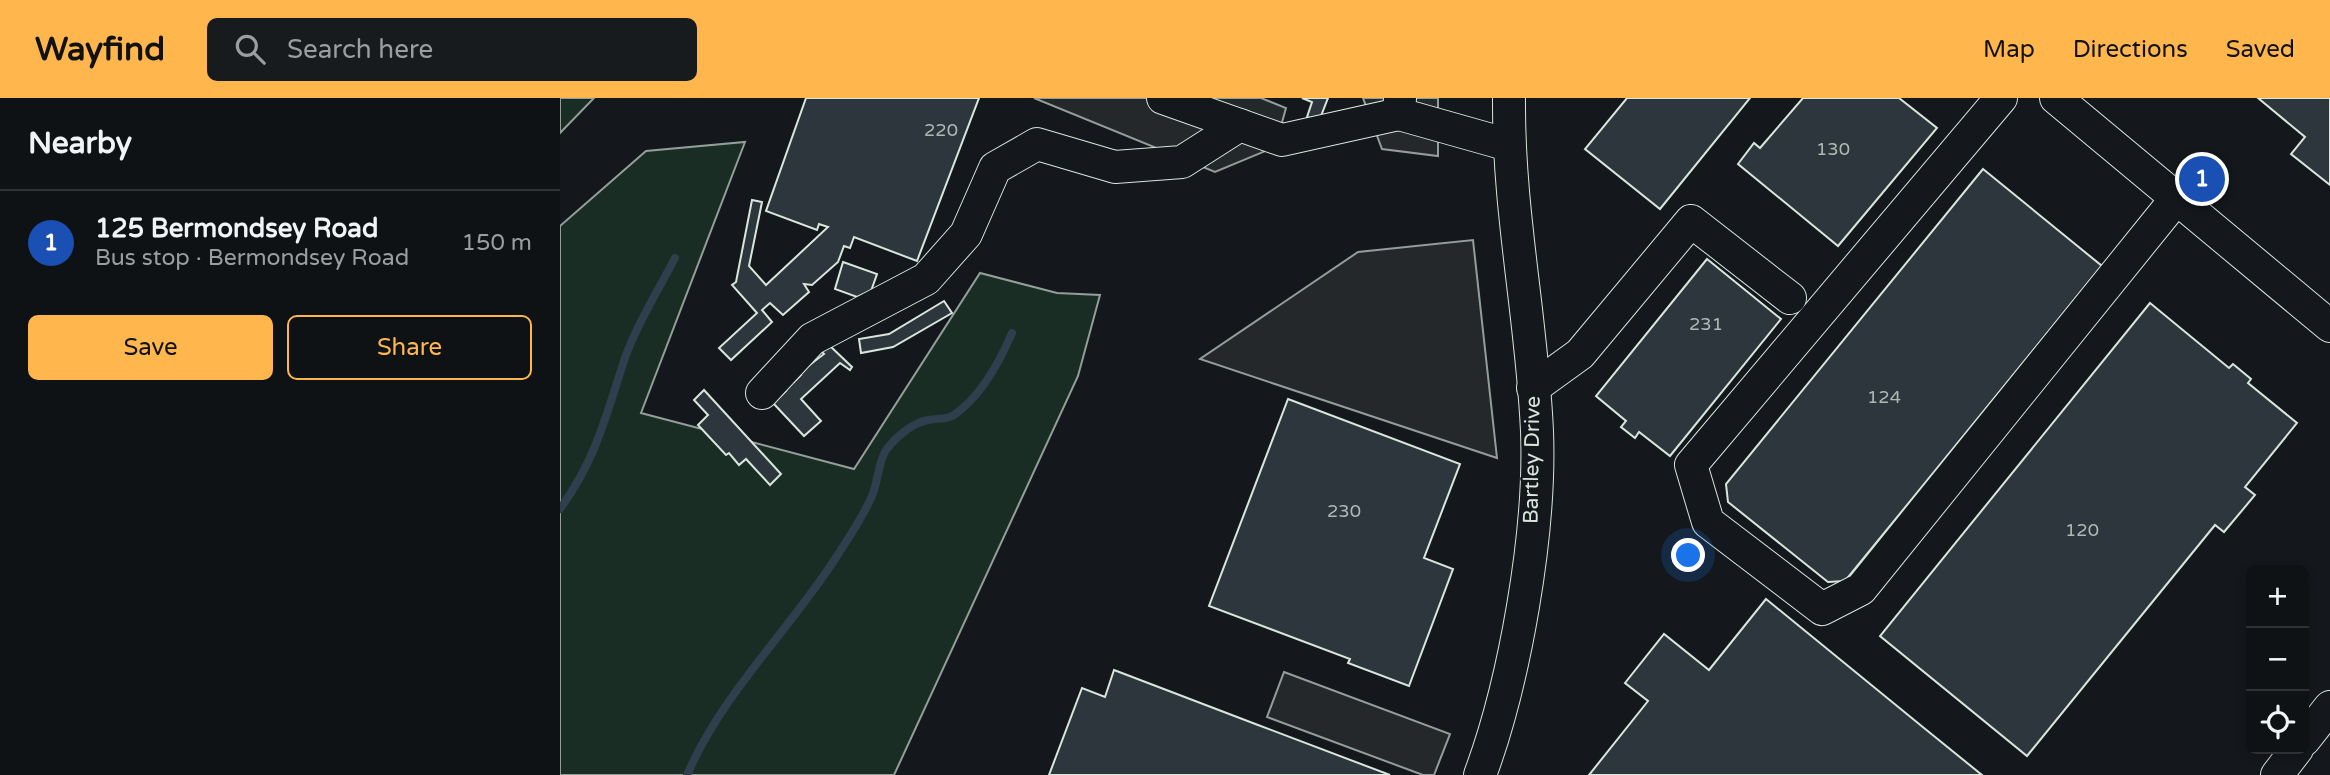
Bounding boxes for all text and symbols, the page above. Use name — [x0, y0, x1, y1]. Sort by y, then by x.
search box — [207, 18, 697, 81]
text: Wayfind — [35, 30, 165, 69]
icon: search — [231, 30, 269, 68]
text: Search here — [287, 34, 433, 65]
text: Map — [1983, 35, 2035, 64]
text: Directions — [2073, 35, 2188, 64]
text: Saved — [2226, 35, 2295, 64]
house number: 220 — [924, 119, 958, 141]
text: Nearby — [28, 125, 132, 162]
house number: 130 — [1816, 138, 1850, 160]
pin: 1 — [2179, 153, 2225, 205]
text: 125 Bermondsey Road — [95, 213, 378, 244]
text: 1 — [44, 229, 58, 257]
text: 150 m — [462, 229, 532, 257]
text: Bus stop · Bermondsey Road — [95, 244, 409, 272]
house number: 231 — [1689, 313, 1723, 335]
button: Save — [28, 315, 273, 380]
button: Share — [287, 315, 532, 380]
house number: 124 — [1867, 386, 1901, 408]
street label: Bartley Drive — [1518, 396, 1546, 524]
house number: 230 — [1327, 500, 1361, 522]
house number: 120 — [2065, 519, 2099, 541]
your location — [1671, 538, 1705, 572]
map controls — [2246, 565, 2309, 754]
button: + — [2246, 565, 2309, 628]
button: − — [2246, 628, 2309, 691]
button: locate — [2246, 691, 2309, 754]

